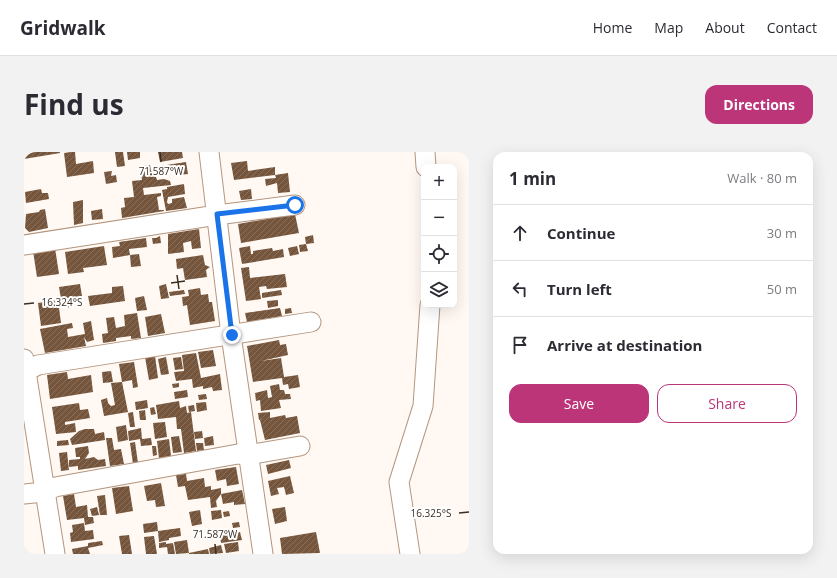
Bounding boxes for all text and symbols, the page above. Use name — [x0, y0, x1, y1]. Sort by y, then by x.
text: Gridwalk — [20, 15, 106, 41]
text: Home — [593, 18, 632, 37]
text: Map — [654, 18, 683, 37]
text: About — [705, 18, 745, 37]
text: Contact — [767, 18, 817, 37]
text: Find us — [24, 85, 124, 123]
button: Directions — [705, 85, 813, 124]
text: 71.587°W — [139, 164, 184, 178]
map controls — [421, 164, 457, 308]
button: + — [421, 164, 457, 200]
text: 1 min — [509, 167, 556, 190]
text: Walk · 80 m — [727, 169, 797, 187]
route start — [286, 196, 304, 214]
button: − — [421, 200, 457, 236]
icon: ahead — [509, 222, 531, 244]
text: Continue — [547, 223, 615, 243]
text: 30 m — [767, 224, 797, 242]
button: locate — [421, 236, 457, 272]
button: layers — [421, 272, 457, 308]
icon: left — [509, 278, 531, 300]
text: Turn left — [547, 279, 612, 299]
text: 50 m — [767, 280, 797, 298]
text: 16.324°S — [42, 295, 82, 309]
route end — [223, 326, 241, 344]
icon: arrive — [509, 334, 531, 356]
text: Arrive at destination — [547, 335, 702, 355]
button: Save — [509, 384, 649, 423]
button: Share — [657, 384, 797, 423]
text: 16.325°S — [411, 506, 451, 520]
text: 71.587°W — [193, 527, 238, 541]

